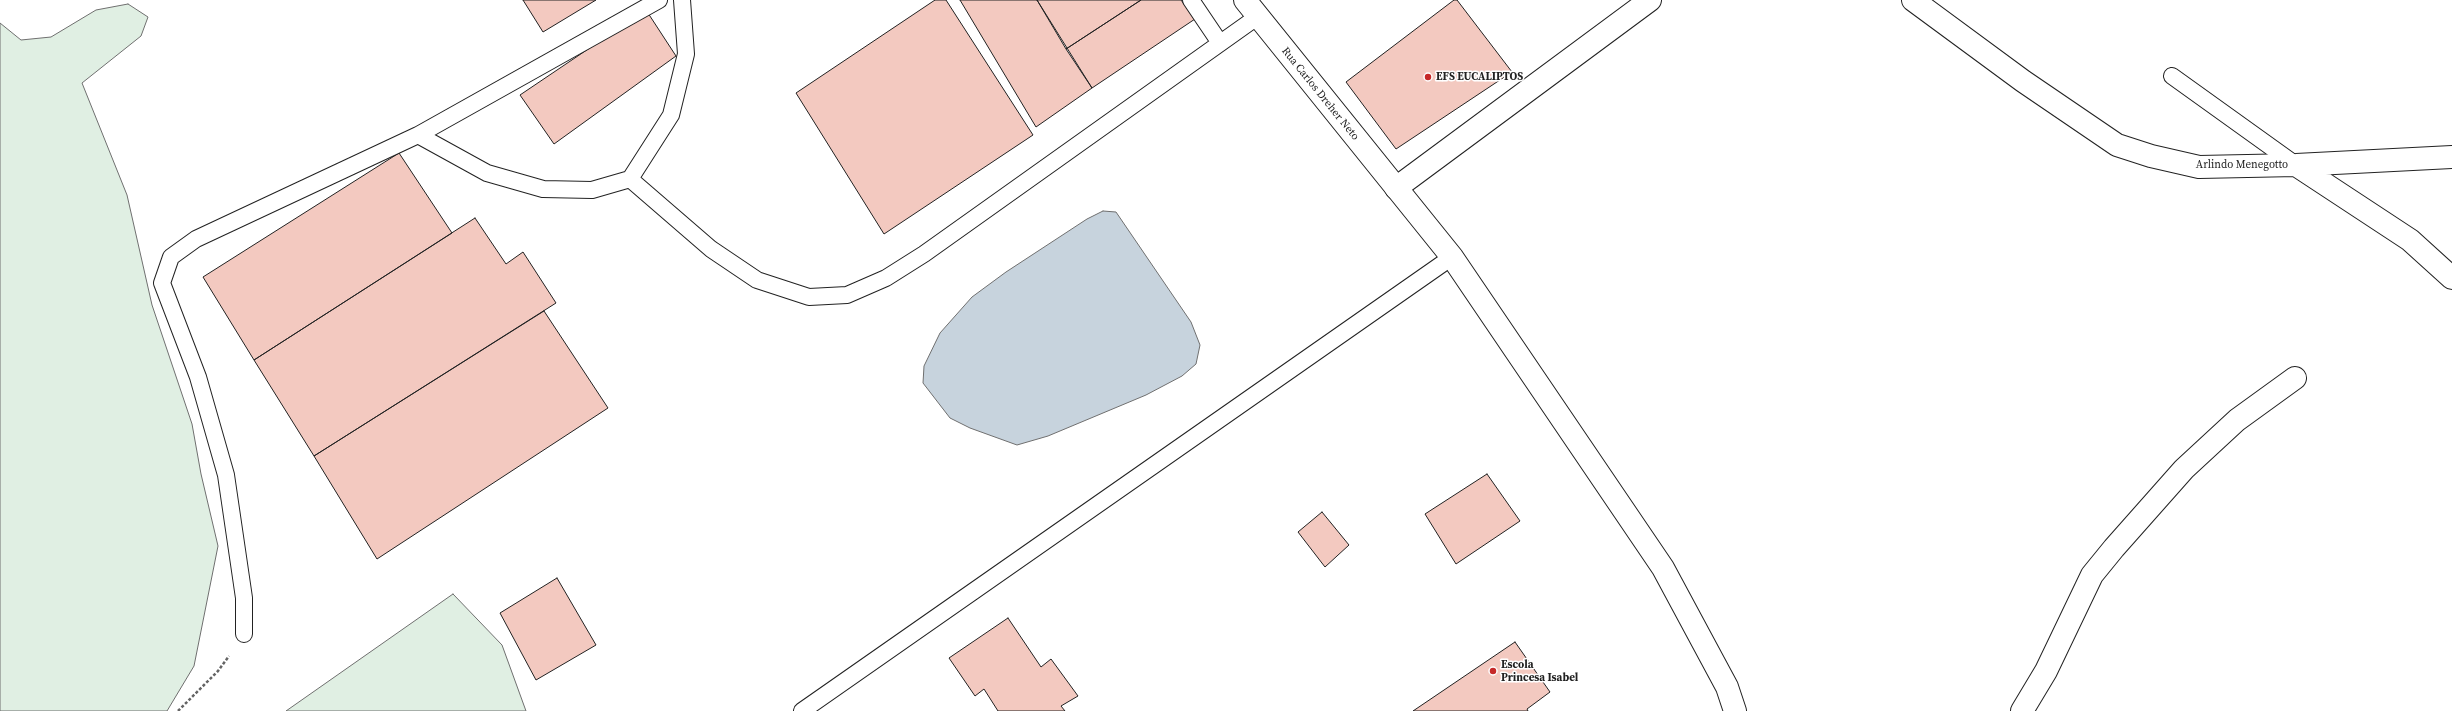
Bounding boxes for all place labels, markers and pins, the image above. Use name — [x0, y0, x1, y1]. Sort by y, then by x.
place label: EFS EUCALIPTOS — [1436, 70, 1523, 84]
marker: EFS EUCALIPTOS — [1423, 72, 1433, 82]
place label: Escola Princesa Isabel — [1501, 658, 1578, 684]
marker: Escola Princesa Isabel — [1488, 666, 1498, 676]

